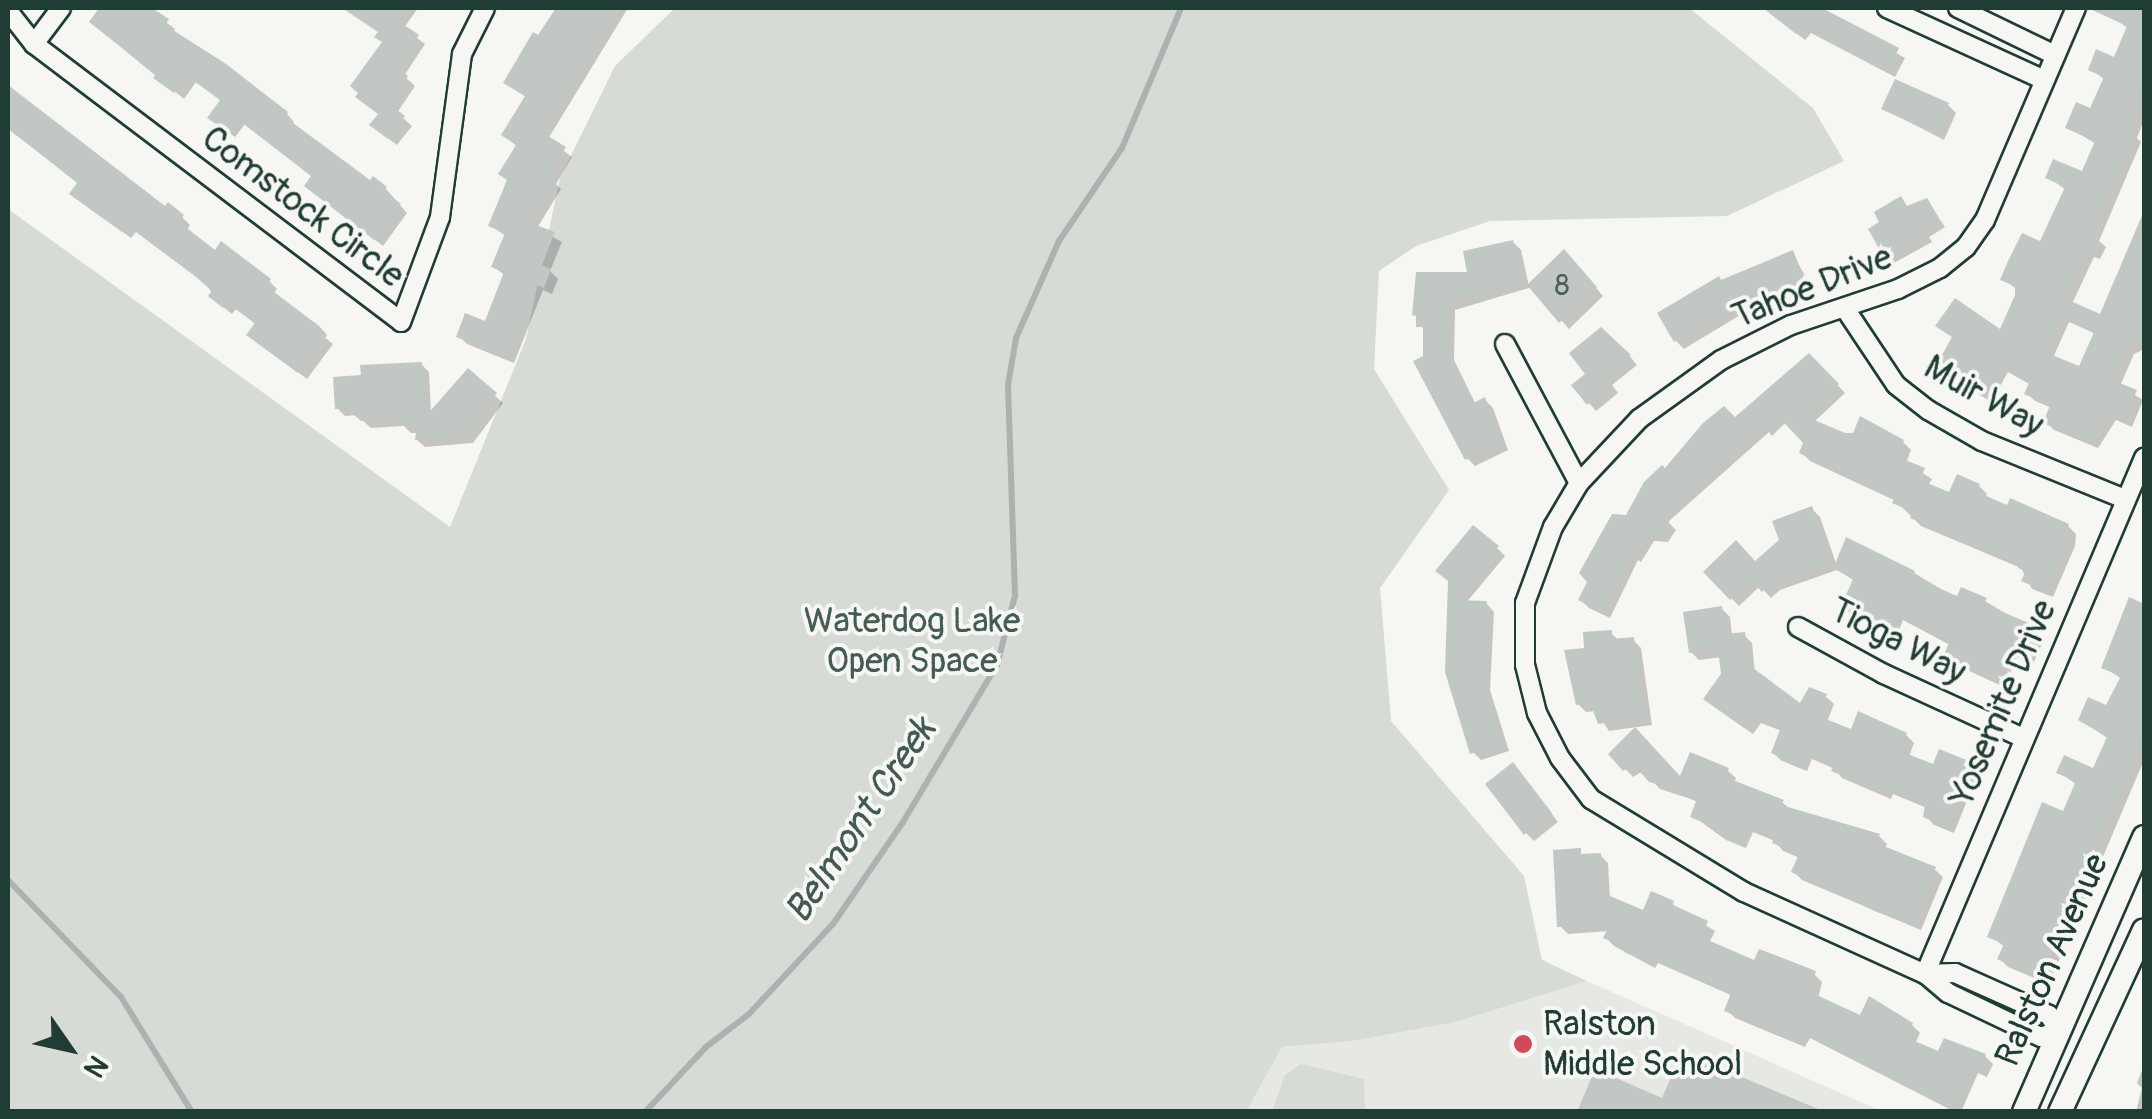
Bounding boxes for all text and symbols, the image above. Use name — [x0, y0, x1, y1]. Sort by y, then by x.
street label: Comstock Circle — [194, 117, 412, 297]
street label: Tahoe Drive — [1726, 236, 1898, 338]
house number: 8 — [1554, 268, 1570, 304]
street label: Muir Way — [1917, 346, 2051, 446]
street label: Tioga Way — [1823, 589, 1973, 693]
street label: Yosemite Drive — [1941, 594, 2065, 812]
park label: Waterdog Lake Open Space — [804, 600, 1020, 682]
water label: Belmont Creek — [776, 710, 946, 932]
street label: Ralston Avenue — [1986, 847, 2118, 1073]
north arrow — [20, 999, 120, 1099]
place label: Ralston Middle School — [1543, 1003, 1742, 1085]
marker: Ralston Middle School — [1512, 1033, 1534, 1055]
text: N — [75, 1048, 115, 1084]

